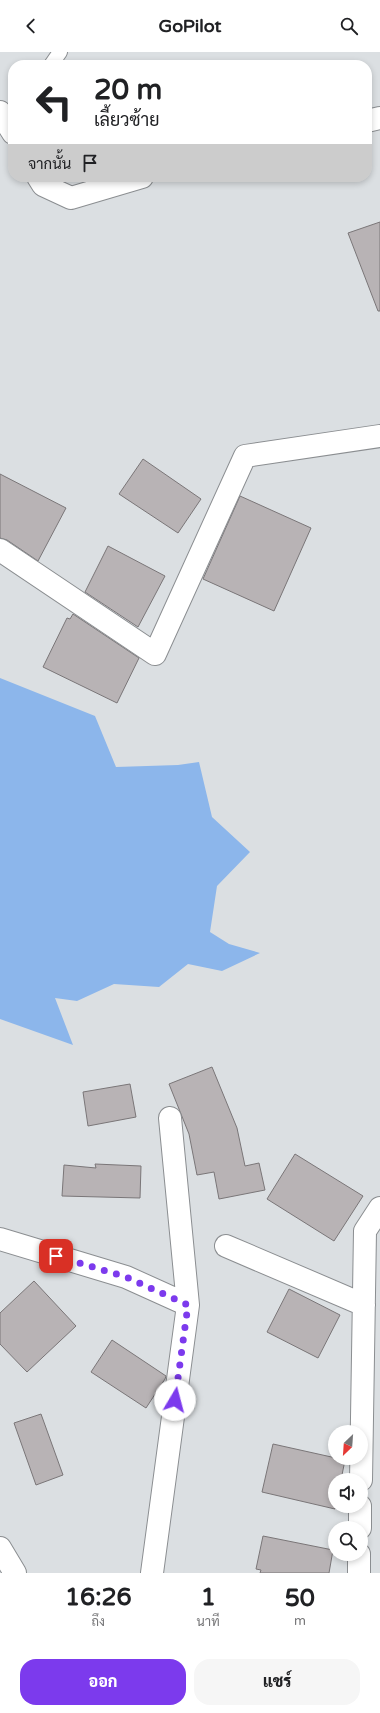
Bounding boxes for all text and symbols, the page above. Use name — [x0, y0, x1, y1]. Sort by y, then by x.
icon: back — [20, 15, 42, 37]
text: GoPilot — [159, 15, 221, 37]
icon: search — [338, 15, 360, 37]
text: 20 m — [94, 73, 162, 107]
icon: left — [28, 76, 80, 128]
text: เลี้ยวซ้าย — [94, 109, 160, 131]
icon: arrive — [79, 152, 101, 174]
text: จากนั้น — [28, 155, 71, 173]
pin — [39, 1239, 73, 1273]
icon: arrive — [45, 1245, 67, 1267]
position arrow — [154, 1379, 196, 1421]
north arrow — [328, 1425, 368, 1465]
map controls — [328, 1425, 368, 1561]
button: sound — [328, 1473, 368, 1513]
button: search — [328, 1521, 368, 1561]
text: 16:26 — [65, 1583, 132, 1612]
text: 1 — [201, 1583, 216, 1612]
text: 50 — [285, 1584, 315, 1613]
text: m — [294, 1613, 306, 1629]
text: ถึง — [92, 1614, 105, 1630]
text: นาที — [197, 1614, 220, 1630]
button: ออก — [20, 1659, 186, 1705]
button: แชร์ — [194, 1659, 360, 1705]

